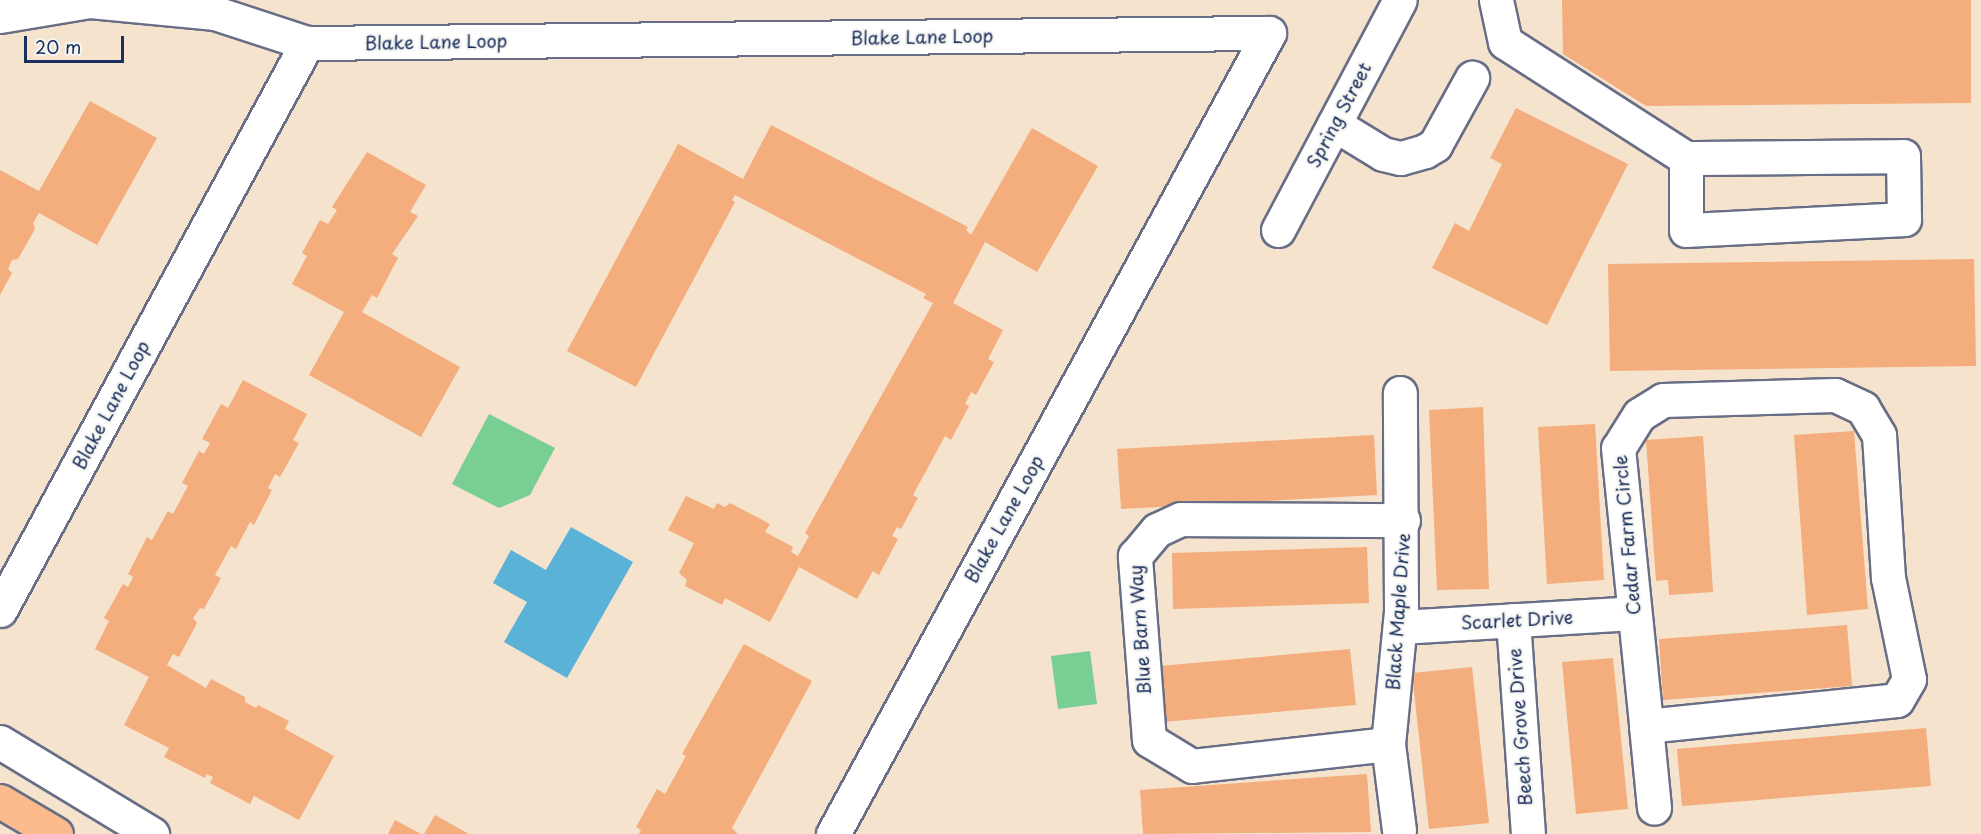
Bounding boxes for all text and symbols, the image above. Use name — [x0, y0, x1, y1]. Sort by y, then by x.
scale bar — [27, 24, 128, 62]
street label: Blake Lane Loop — [850, 25, 994, 49]
street label: Blake Lane Loop — [364, 30, 508, 54]
text: 20 m — [35, 33, 81, 60]
street label: Spring Street — [1302, 59, 1376, 171]
street label: Blake Lane Loop — [68, 337, 154, 473]
street label: Blake Lane Loop — [960, 451, 1048, 587]
street label: Cedar Farm Circle — [1609, 454, 1645, 616]
street label: Black Maple Drive — [1382, 532, 1414, 692]
street label: Blue Barn Way — [1125, 564, 1155, 696]
street label: Scarlet Drive — [1459, 606, 1575, 634]
street label: Beech Grove Drive — [1504, 646, 1536, 808]

